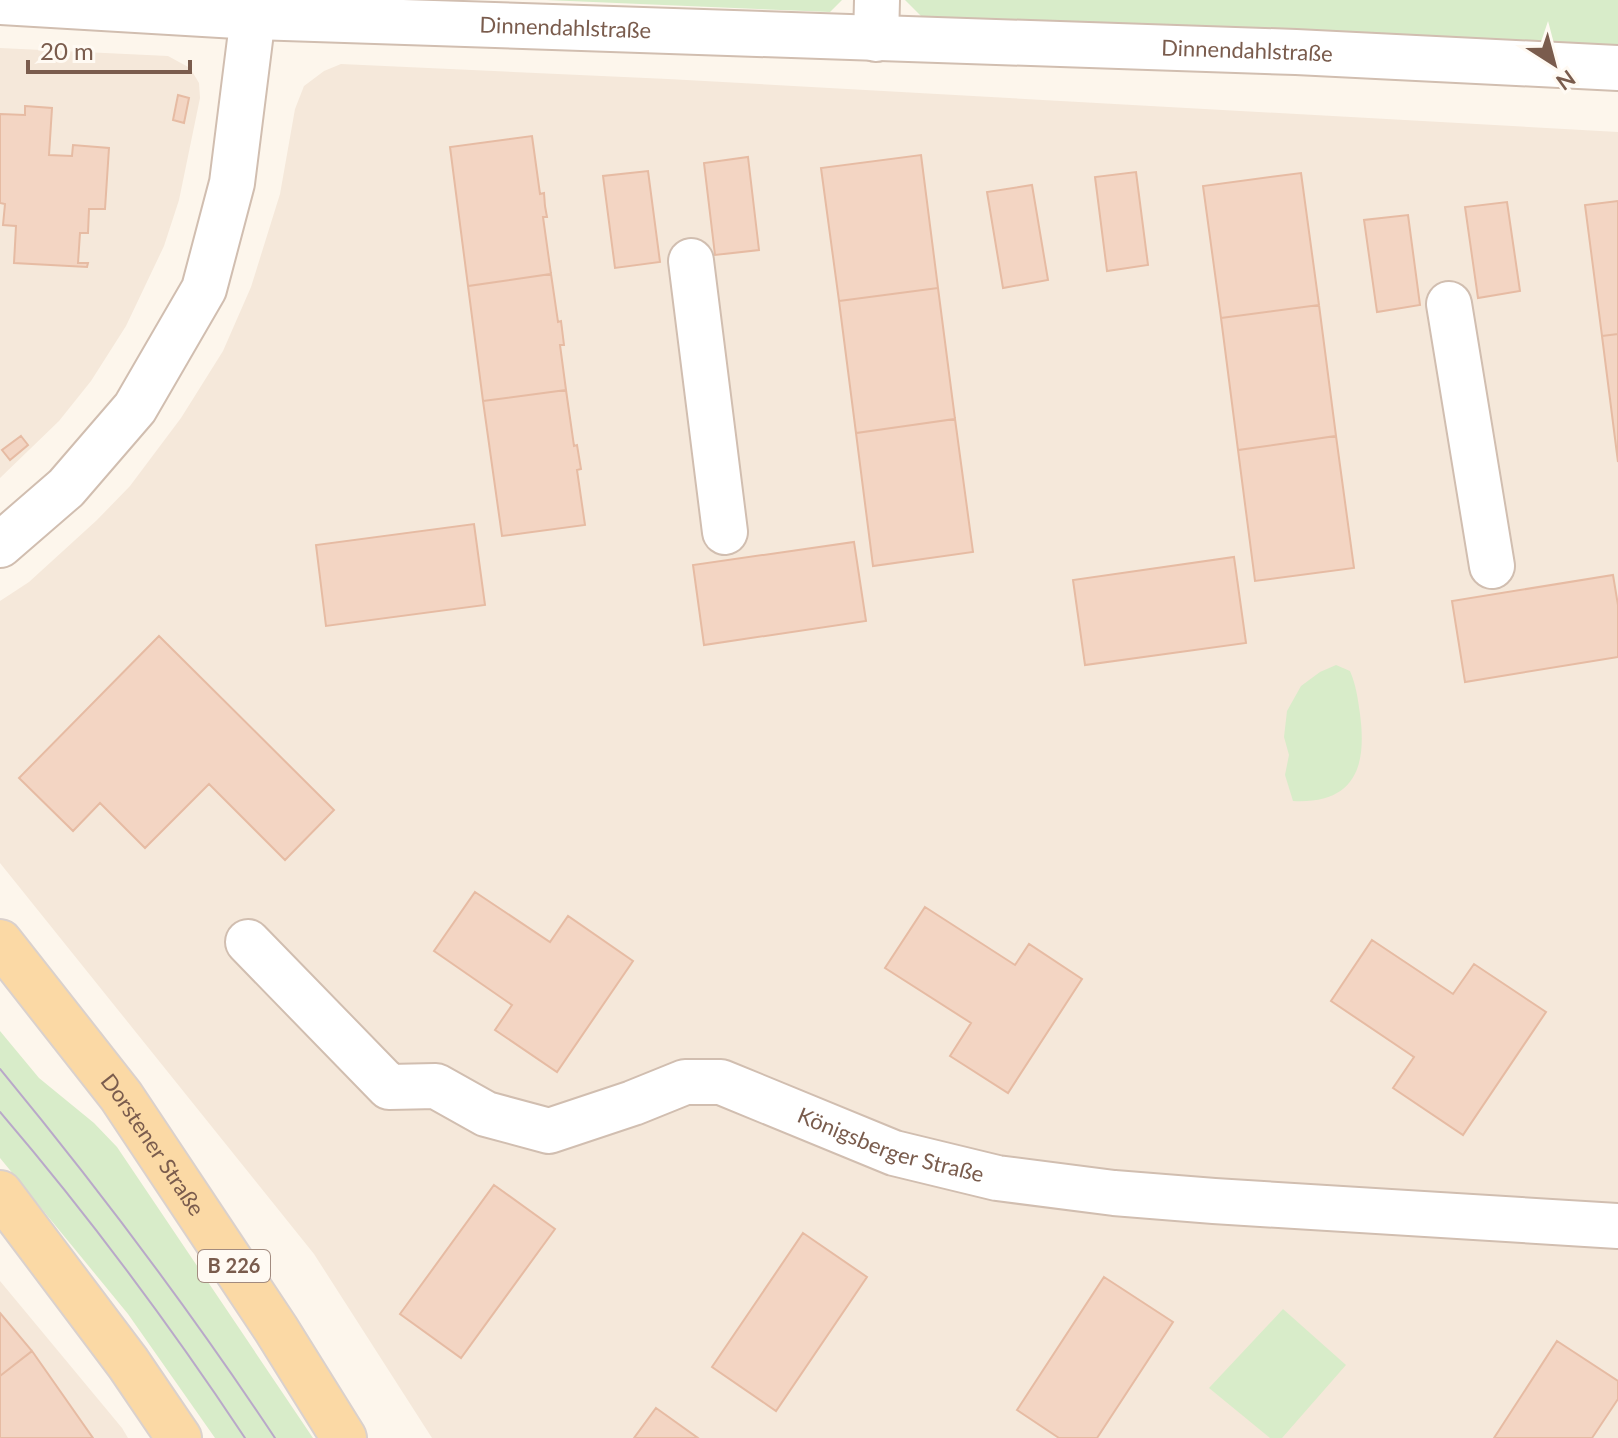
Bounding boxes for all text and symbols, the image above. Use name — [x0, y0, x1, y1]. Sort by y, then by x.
street label: Dinnendahlstraße — [479, 11, 652, 43]
scale bar — [28, 24, 190, 74]
north arrow — [1514, 24, 1594, 104]
street label: Dinnendahlstraße — [1161, 33, 1333, 67]
text: 20 m — [40, 36, 94, 65]
text: N — [1551, 65, 1581, 96]
street label: Dorstener Straße — [96, 1068, 211, 1221]
street label: Königsberger Straße — [794, 1101, 987, 1187]
road number: B 226 — [198, 1250, 270, 1282]

